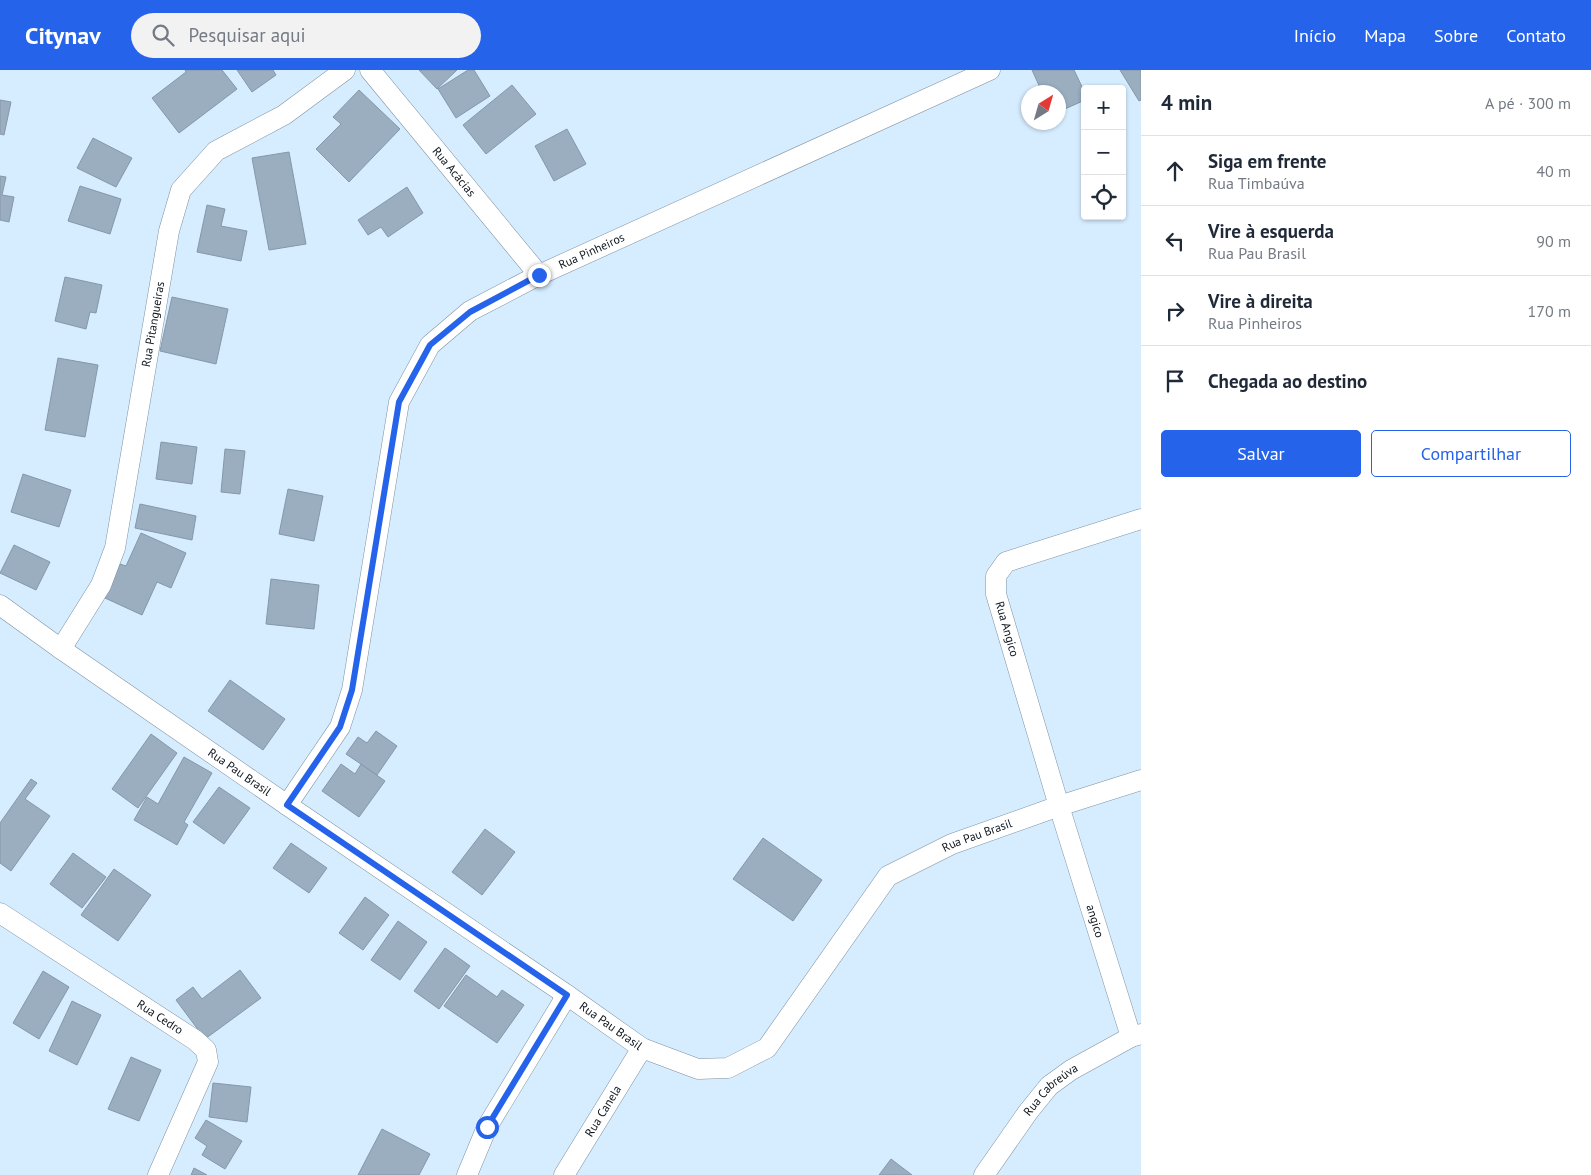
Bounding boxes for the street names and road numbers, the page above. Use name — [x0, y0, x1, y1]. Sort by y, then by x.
street label: Rua Acácias — [429, 144, 479, 200]
street label: Rua Pinheiros — [556, 229, 627, 272]
street label: Rua Pitangueiras — [138, 280, 167, 368]
street label: Rua Angico — [992, 599, 1023, 658]
street label: Rua Pau Brasil — [205, 745, 275, 799]
street label: Rua Pau Brasil — [939, 815, 1014, 855]
street label: angico — [1083, 903, 1108, 939]
street label: Rua Cedro — [134, 996, 186, 1037]
street label: Rua Pau Brasil — [577, 998, 646, 1053]
street label: Rua Cabreúva — [1020, 1060, 1080, 1119]
street label: Rua Canela — [581, 1082, 624, 1139]

